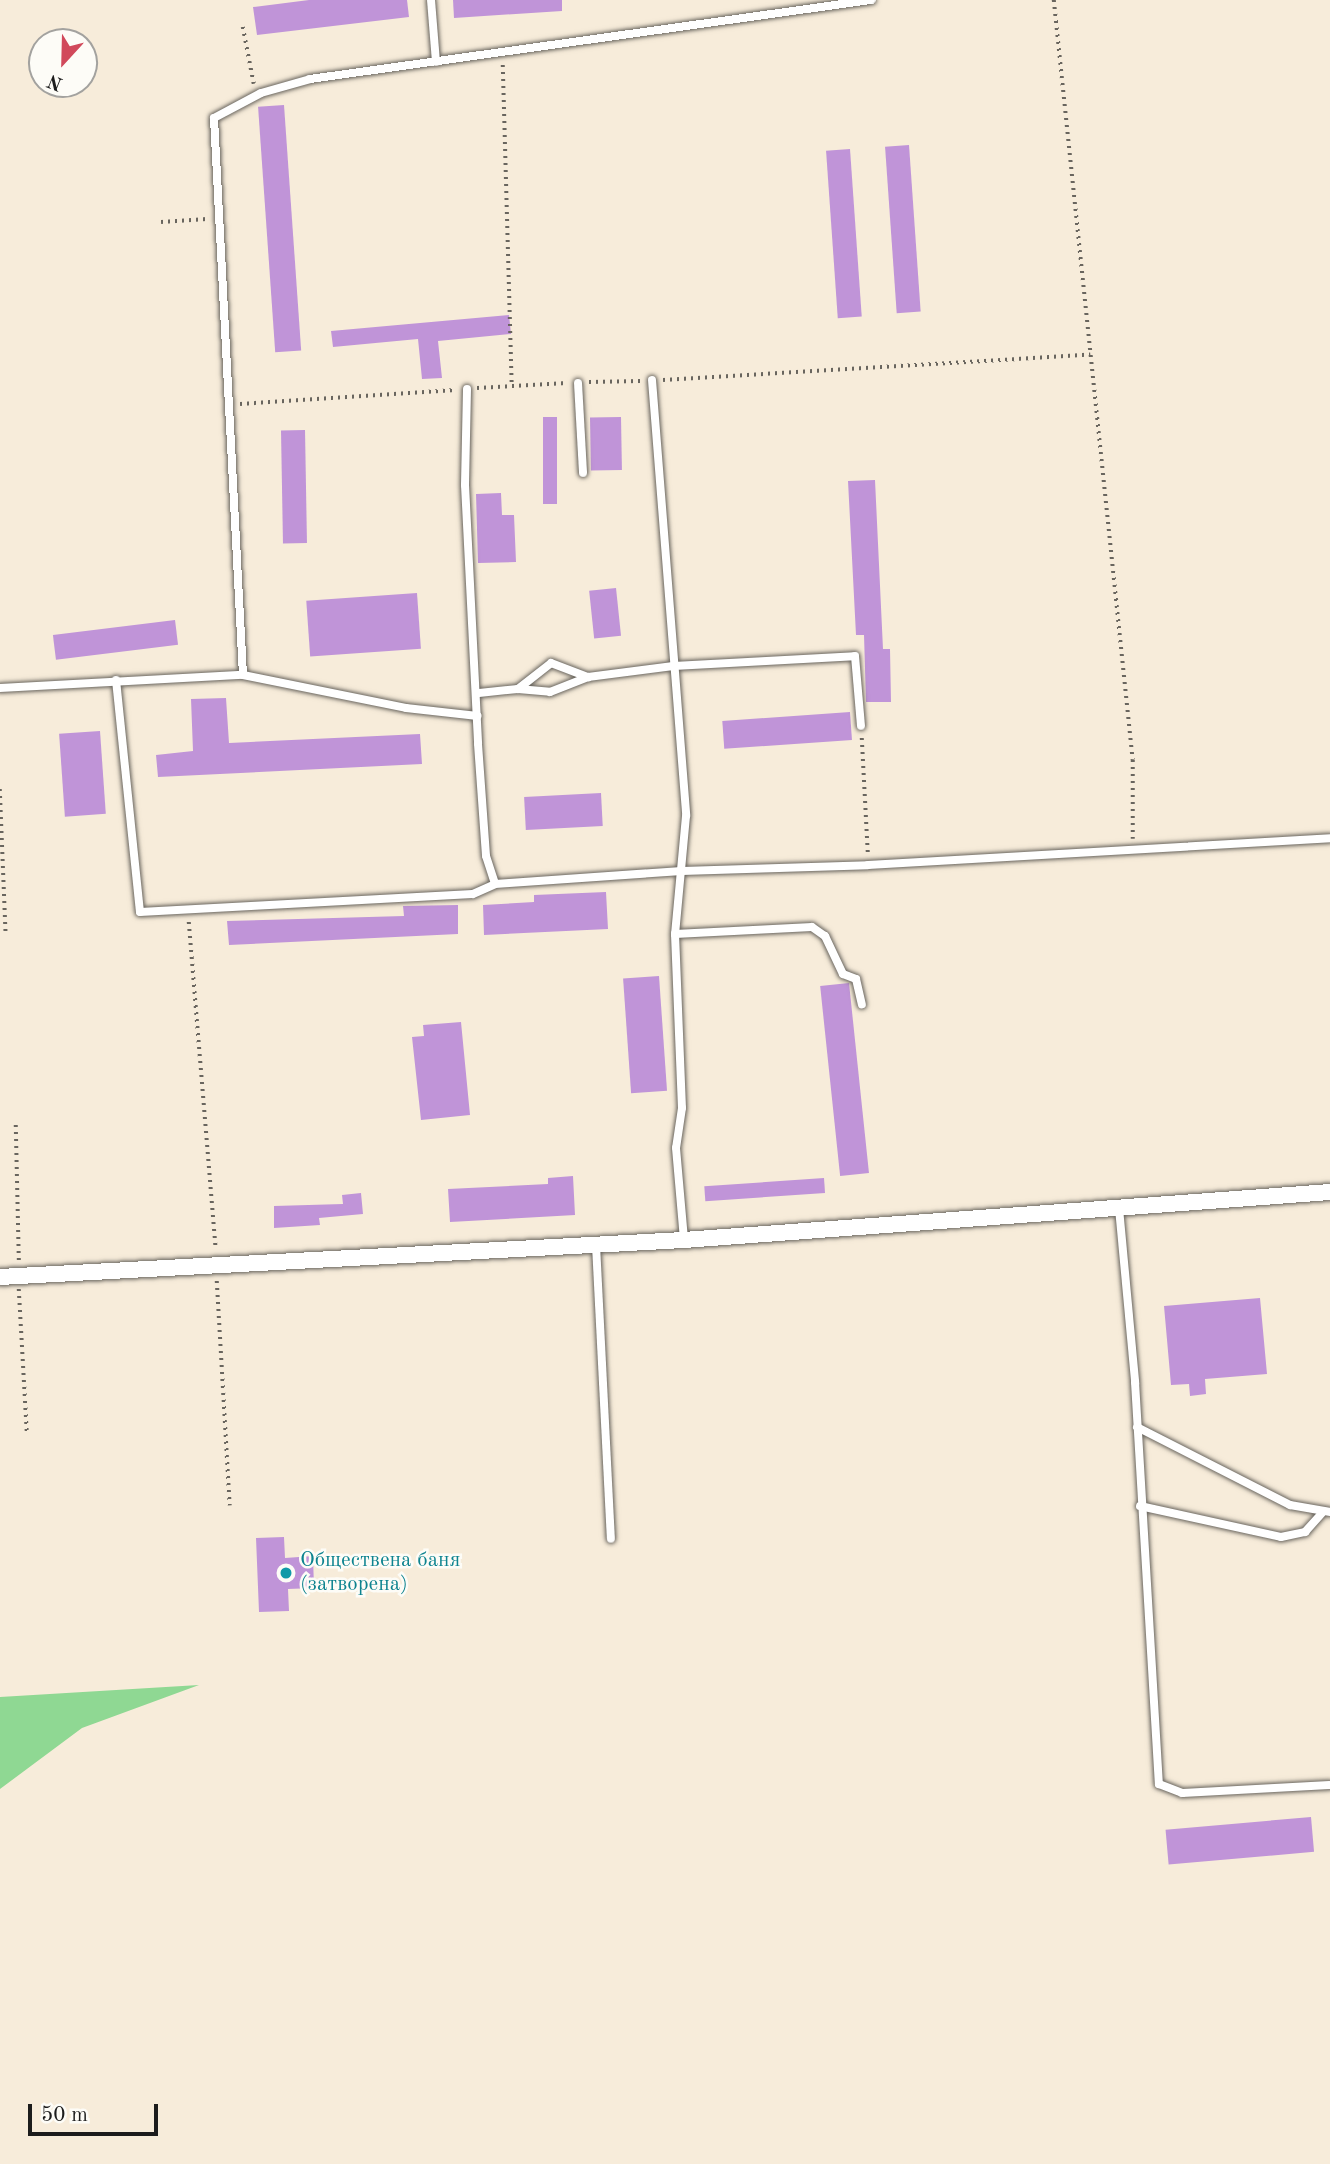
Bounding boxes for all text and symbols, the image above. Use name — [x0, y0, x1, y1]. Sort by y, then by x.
north arrow — [28, 28, 98, 98]
text: N — [45, 70, 66, 93]
place label: Обществена баня (затворена) — [300, 1548, 461, 1598]
marker: Обществена баня (затворена) — [278, 1565, 294, 1581]
scale bar — [32, 2090, 161, 2134]
text: 50 m — [41, 2105, 88, 2126]

